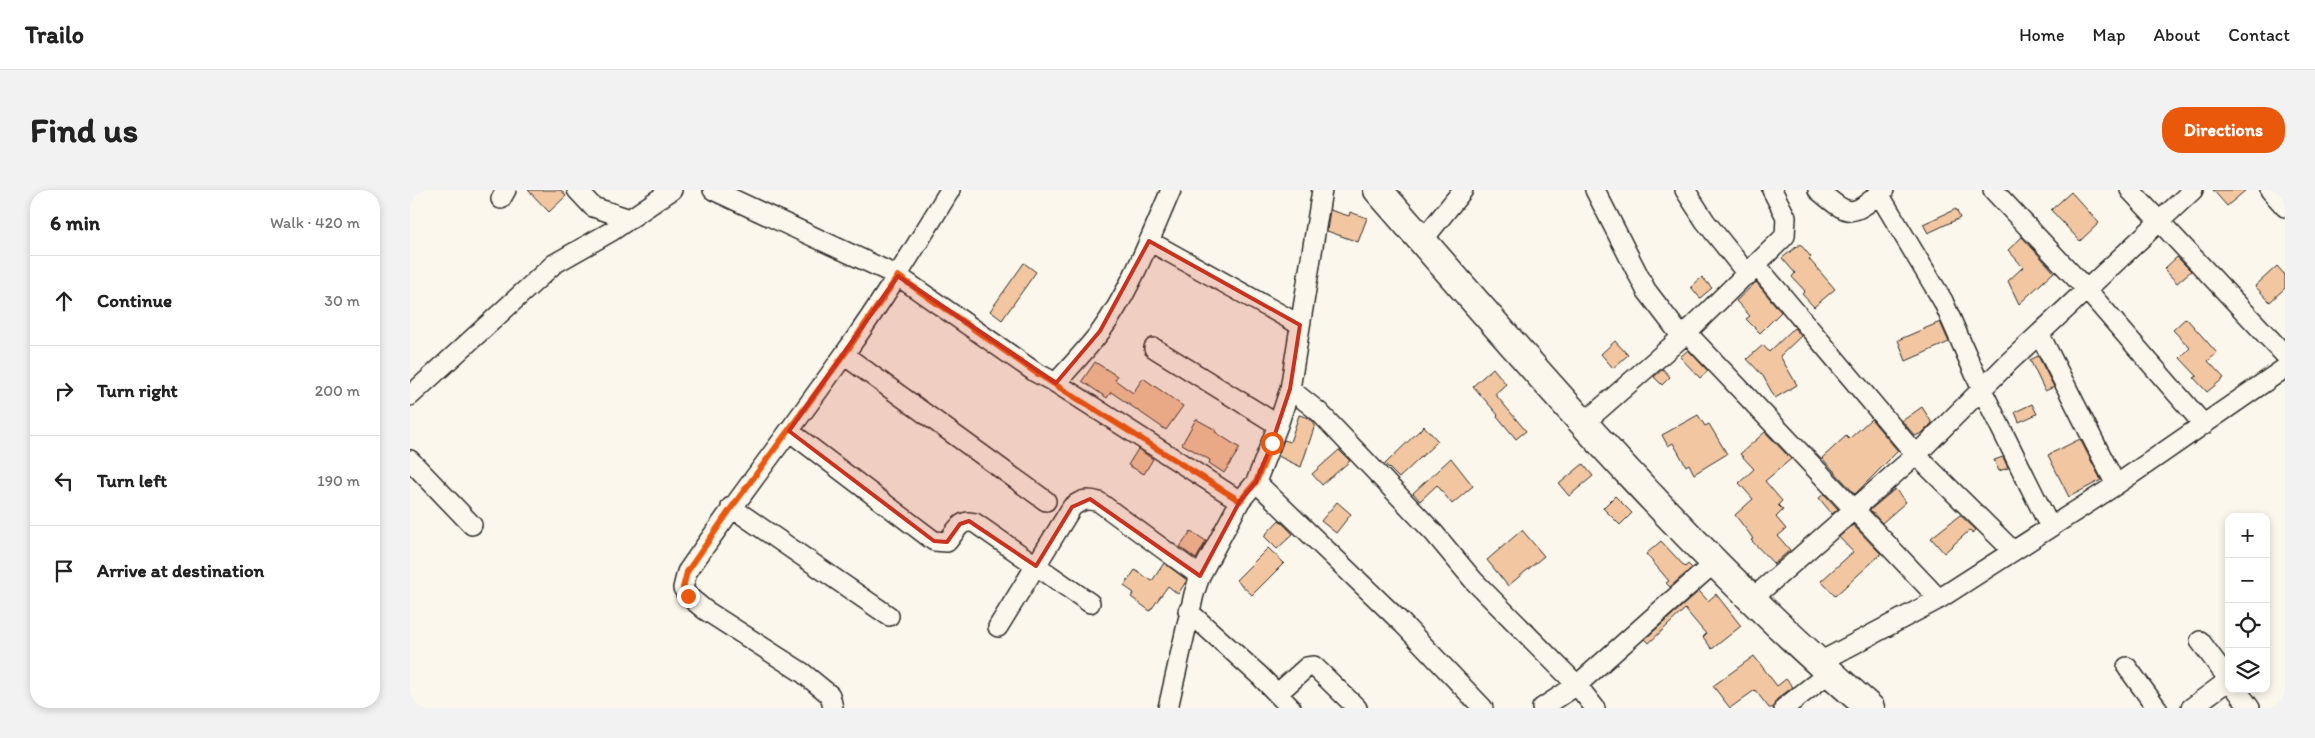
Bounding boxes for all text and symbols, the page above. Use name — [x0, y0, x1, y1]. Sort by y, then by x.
text: Trailo — [25, 20, 84, 49]
text: Home — [2019, 24, 2065, 46]
text: Map — [2093, 24, 2126, 46]
text: About — [2154, 24, 2200, 46]
text: Contact — [2228, 24, 2290, 46]
button: Directions — [2162, 107, 2285, 153]
text: Find us — [30, 109, 138, 151]
text: 6 min — [50, 210, 100, 235]
text: Walk · 420 m — [270, 213, 360, 232]
icon: ahead — [50, 287, 78, 315]
text: Continue — [97, 289, 172, 312]
text: 30 m — [324, 291, 360, 310]
icon: right — [50, 377, 78, 405]
text: Turn right — [97, 379, 178, 402]
text: 200 m — [315, 381, 360, 400]
route start — [1261, 432, 1284, 455]
icon: left — [50, 467, 78, 495]
text: Turn left — [97, 469, 167, 492]
text: 190 m — [317, 471, 360, 490]
map controls — [2225, 513, 2270, 693]
button: + — [2225, 513, 2270, 558]
icon: arrive — [50, 557, 78, 585]
button: − — [2225, 558, 2270, 603]
text: Arrive at destination — [97, 559, 264, 582]
route end — [677, 585, 700, 608]
button: locate — [2225, 603, 2270, 648]
button: layers — [2225, 648, 2270, 693]

